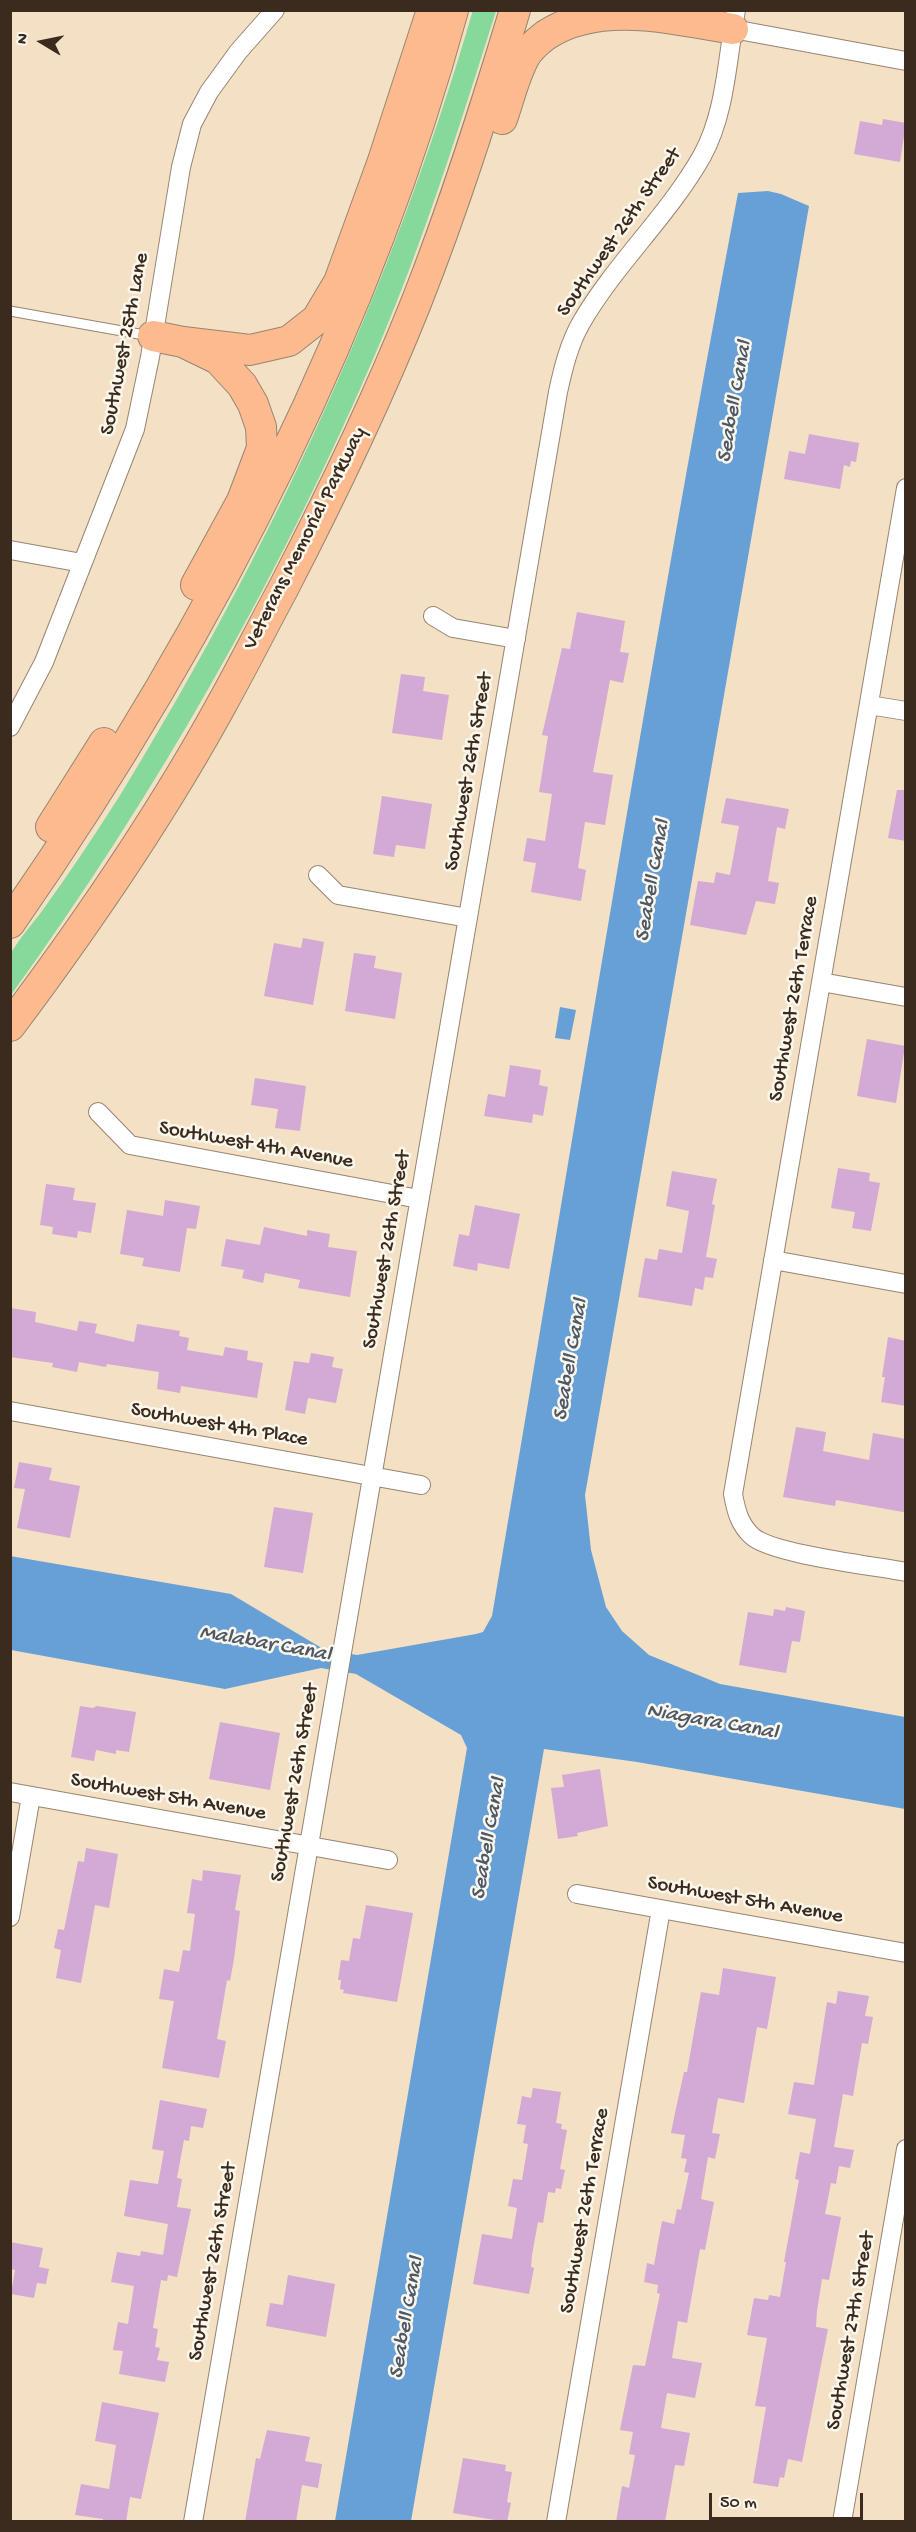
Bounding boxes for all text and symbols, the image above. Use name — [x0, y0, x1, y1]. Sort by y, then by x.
north arrow — [12, 12, 72, 72]
text: N — [14, 32, 34, 46]
street label: Southwest 26th Street — [552, 144, 688, 322]
street label: Southwest 25th Lane — [96, 251, 156, 437]
water label: Seabell Canal — [712, 339, 760, 465]
street label: Veterans Memorial Parkway — [239, 423, 373, 655]
street label: Southwest 26th Street — [440, 671, 500, 873]
water label: Seabell Canal — [630, 818, 678, 944]
street label: Southwest 26th Terrace — [765, 894, 825, 1104]
street label: Southwest 4th Avenue — [157, 1117, 355, 1175]
street label: Southwest 26th Street — [358, 1149, 418, 1351]
water label: Seabell Canal — [548, 1297, 596, 1423]
street label: Southwest 4th Place — [129, 1398, 309, 1454]
water label: Malabar Canal — [197, 1620, 333, 1670]
street label: Southwest 26th Street — [266, 1682, 326, 1884]
water label: Niagara Canal — [644, 1698, 780, 1748]
street label: Southwest 5th Avenue — [68, 1768, 268, 1828]
water label: Seabell Canal — [466, 1776, 514, 1902]
street label: Southwest 5th Avenue — [645, 1871, 845, 1931]
street label: Southwest 26th Terrace — [556, 2106, 616, 2316]
street label: Southwest 26th Street — [184, 2161, 244, 2363]
street label: Southwest 27th Street — [822, 2230, 882, 2432]
water label: Seabell Canal — [384, 2255, 432, 2381]
scale bar — [712, 2481, 866, 2519]
text: 50 m — [720, 2493, 757, 2514]

